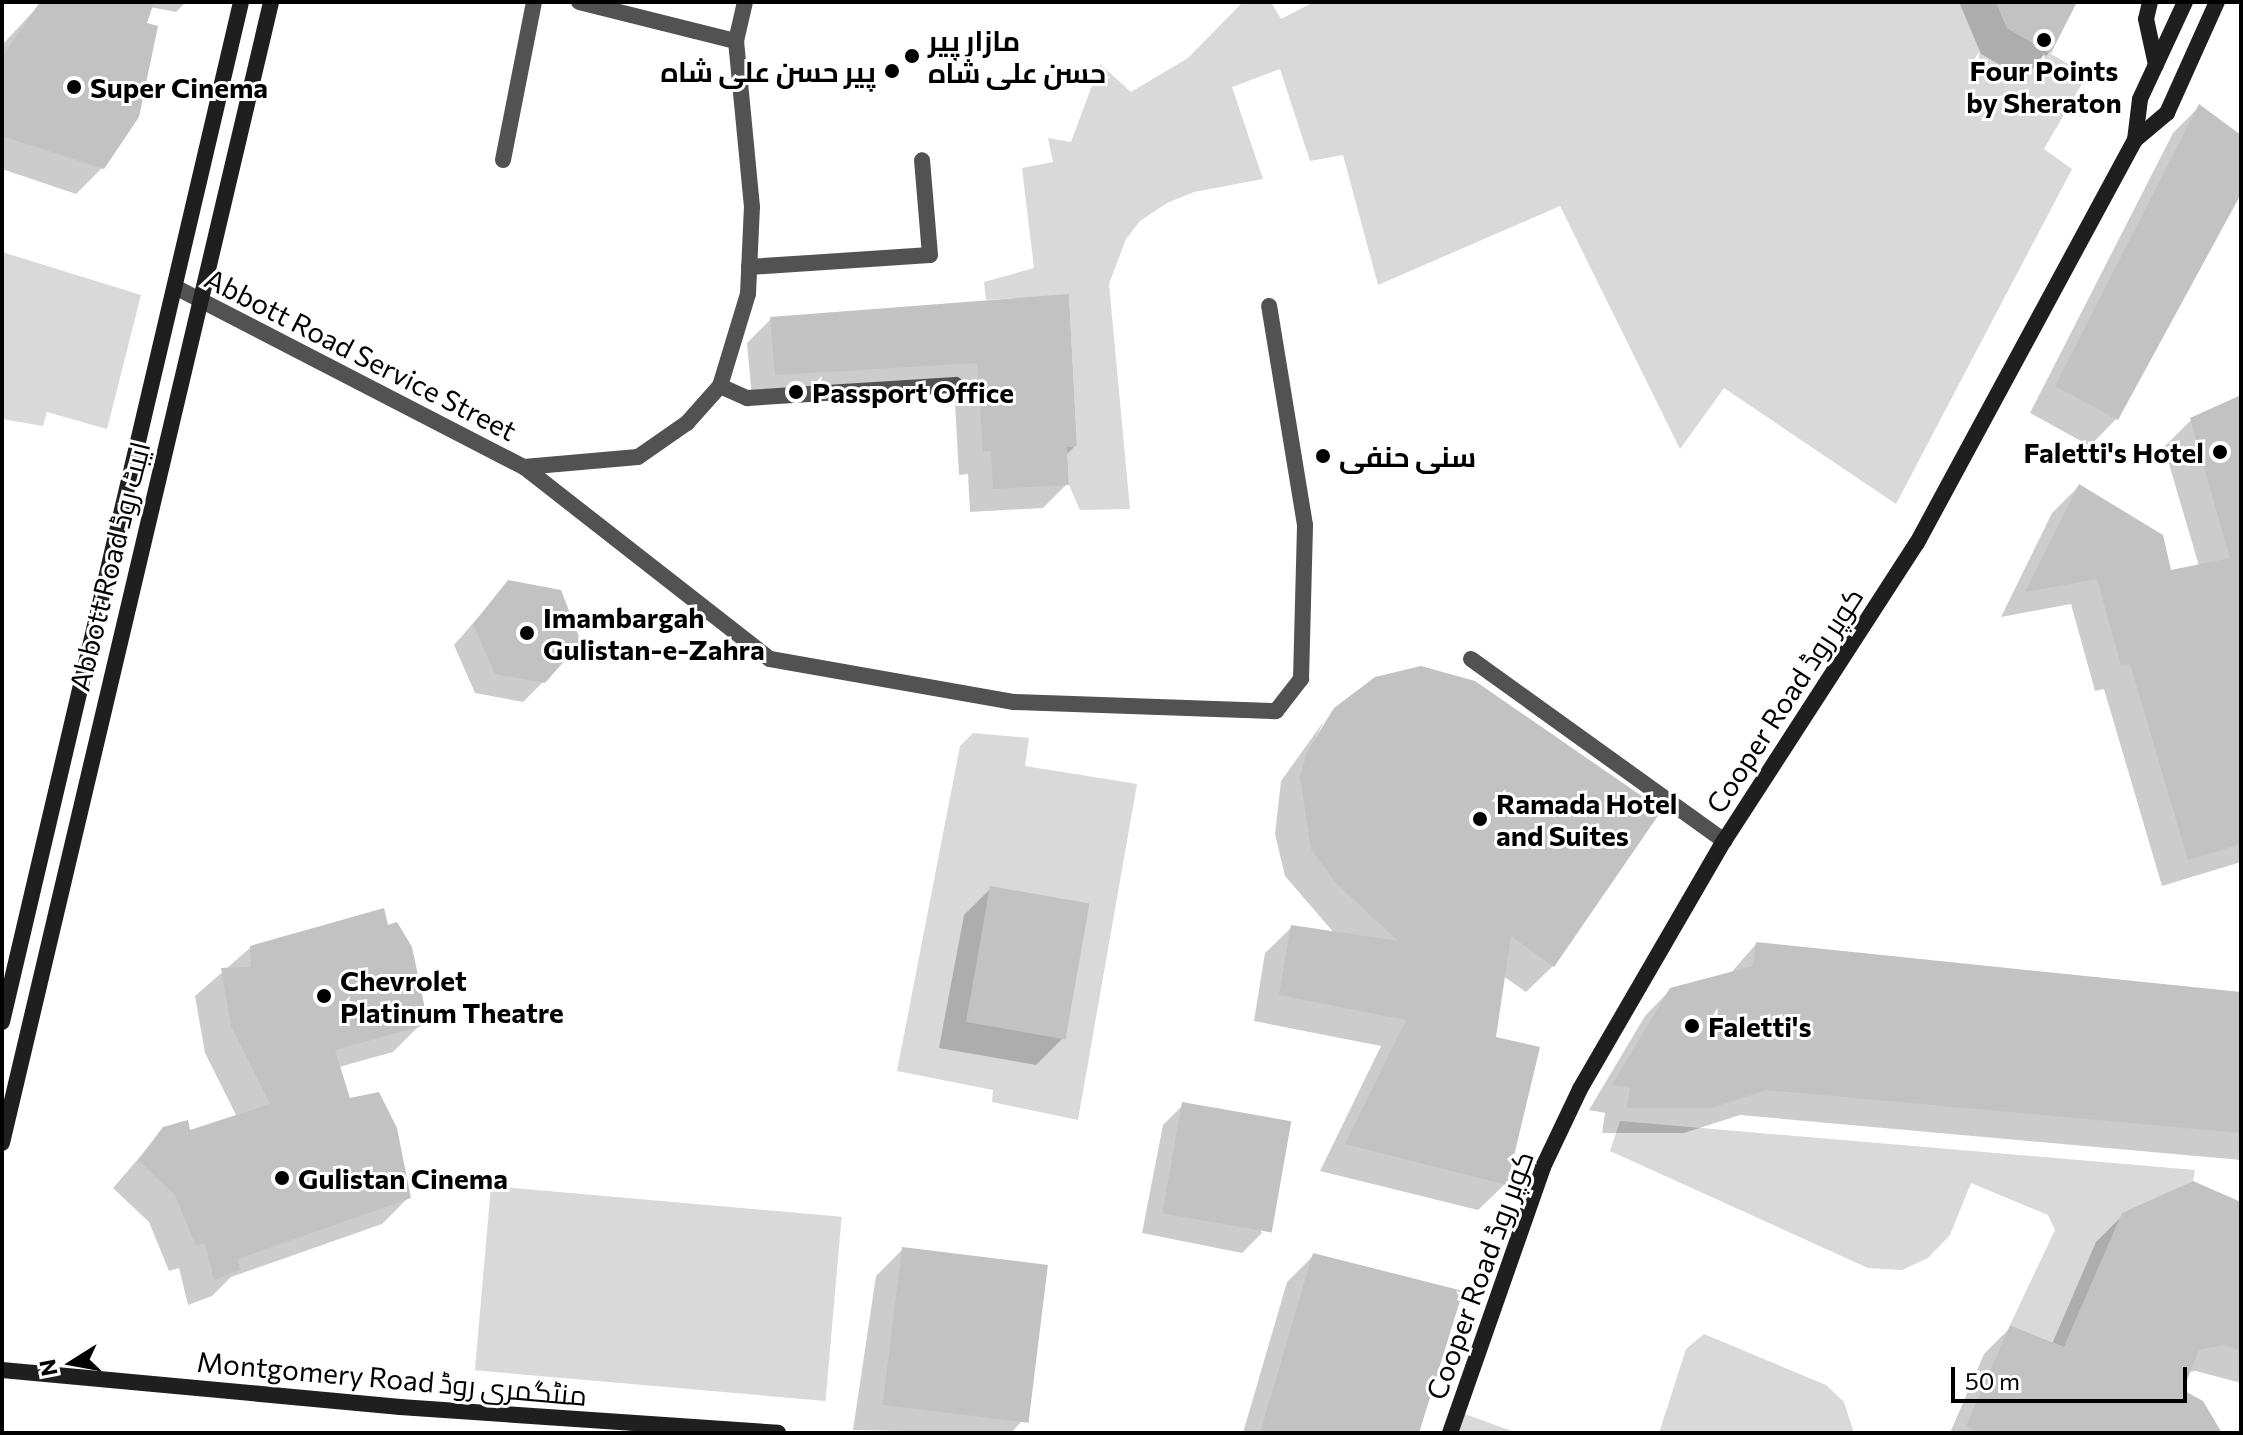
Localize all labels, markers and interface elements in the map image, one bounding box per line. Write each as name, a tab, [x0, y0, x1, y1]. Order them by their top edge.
place label: مازار پیر حسن علی شاہ	[928, 23, 1106, 89]
marker: Four Points by Sheraton	[2035, 31, 2053, 49]
marker: مازار پیر حسن علی شاہ	[903, 47, 921, 65]
place label: Four Points by Sheraton	[1966, 53, 2122, 119]
place label: پیر حسن علی شاہ	[660, 54, 876, 88]
marker: پیر حسن علی شاہ	[883, 62, 901, 80]
place label: Super Cinema	[90, 70, 268, 104]
marker: Super Cinema	[65, 78, 83, 96]
street label: Abbott Road Service Street	[200, 261, 522, 447]
place label: Passport Office	[812, 375, 1014, 409]
marker: Passport Office	[787, 383, 805, 401]
place label: Faletti's Hotel	[2023, 435, 2204, 469]
street label: Abbott Road ایبٹ روڈ	[62, 438, 156, 694]
place label: سنی حنفی	[1339, 439, 1476, 473]
marker: Faletti's Hotel	[2211, 443, 2229, 461]
marker: سنی حنفی	[1314, 447, 1332, 465]
street label: Cooper Road کوپر روڈ	[1698, 581, 1870, 819]
place label: Imambargah Gulistan-e-Zahra	[543, 600, 765, 666]
marker: Imambargah Gulistan-e-Zahra	[518, 624, 536, 642]
place label: Ramada Hotel and Suites	[1496, 786, 1677, 852]
marker: Ramada Hotel and Suites	[1471, 810, 1489, 828]
place label: Chevrolet Platinum Theatre	[340, 963, 564, 1029]
marker: Chevrolet Platinum Theatre	[315, 987, 333, 1005]
place label: Faletti's	[1708, 1009, 1811, 1043]
marker: Faletti's	[1683, 1017, 1701, 1035]
street label: Cooper Road کوپر روڈ	[1418, 1146, 1540, 1404]
place label: Gulistan Cinema	[298, 1161, 508, 1195]
marker: Gulistan Cinema	[273, 1169, 291, 1187]
north arrow	[32, 1323, 112, 1403]
street label: Montgomery Road منٹگمری روڈ	[195, 1344, 589, 1412]
scale bar	[1955, 1351, 2191, 1401]
text: N	[33, 1357, 63, 1378]
text: 50 m	[1965, 1366, 2020, 1395]

